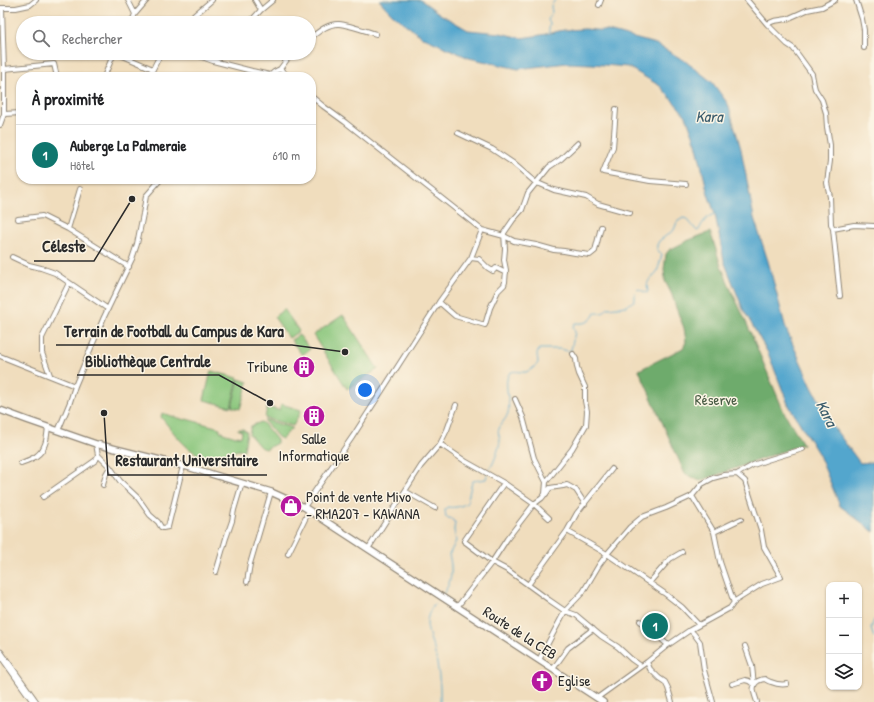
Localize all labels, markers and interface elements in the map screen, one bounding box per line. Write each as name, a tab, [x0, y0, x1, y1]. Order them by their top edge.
search box	[16, 16, 316, 60]
icon: search	[30, 27, 52, 49]
text: Rechercher	[62, 28, 123, 49]
text: À proximité	[32, 87, 104, 110]
water label: Kara	[695, 105, 724, 127]
text: Auberge La Palmeraie	[70, 135, 187, 156]
text: 1	[43, 146, 47, 164]
text: 610 m	[272, 146, 300, 164]
text: Hôtel	[70, 156, 94, 174]
callout: Céleste	[34, 233, 94, 261]
text: Céleste	[42, 235, 87, 257]
callout: Terrain de Football du Campus de Kara	[56, 317, 292, 345]
text: Terrain de Football du Campus de Kara	[63, 320, 285, 343]
callout: Bibliothèque Centrale	[77, 347, 219, 375]
text: Bibliothèque Centrale	[85, 350, 212, 373]
building icon: Tribune	[291, 354, 317, 380]
place label: Tribune	[247, 356, 288, 377]
your location	[355, 380, 375, 400]
park label: Réserve	[695, 389, 737, 410]
water label: Kara	[811, 396, 844, 432]
building icon: Salle Informatique	[301, 403, 327, 429]
place label: Salle Informatique	[278, 428, 350, 466]
callout: Restaurant Universitaire	[108, 447, 267, 475]
text: Restaurant Universitaire	[116, 449, 259, 471]
place label: Point de vente Mivo - RMA207 - KAWANA	[306, 486, 420, 524]
shop icon: Point de vente Mivo - RMA207 - KAWANA	[278, 493, 304, 519]
map controls	[826, 582, 862, 690]
button: +	[826, 582, 862, 618]
street label: Route de la CEB	[479, 601, 561, 664]
pin: 1	[642, 611, 668, 641]
button: −	[826, 618, 862, 654]
button: layers	[826, 654, 862, 690]
church icon: Eglise	[529, 668, 555, 694]
place label: Eglise	[558, 670, 590, 691]

